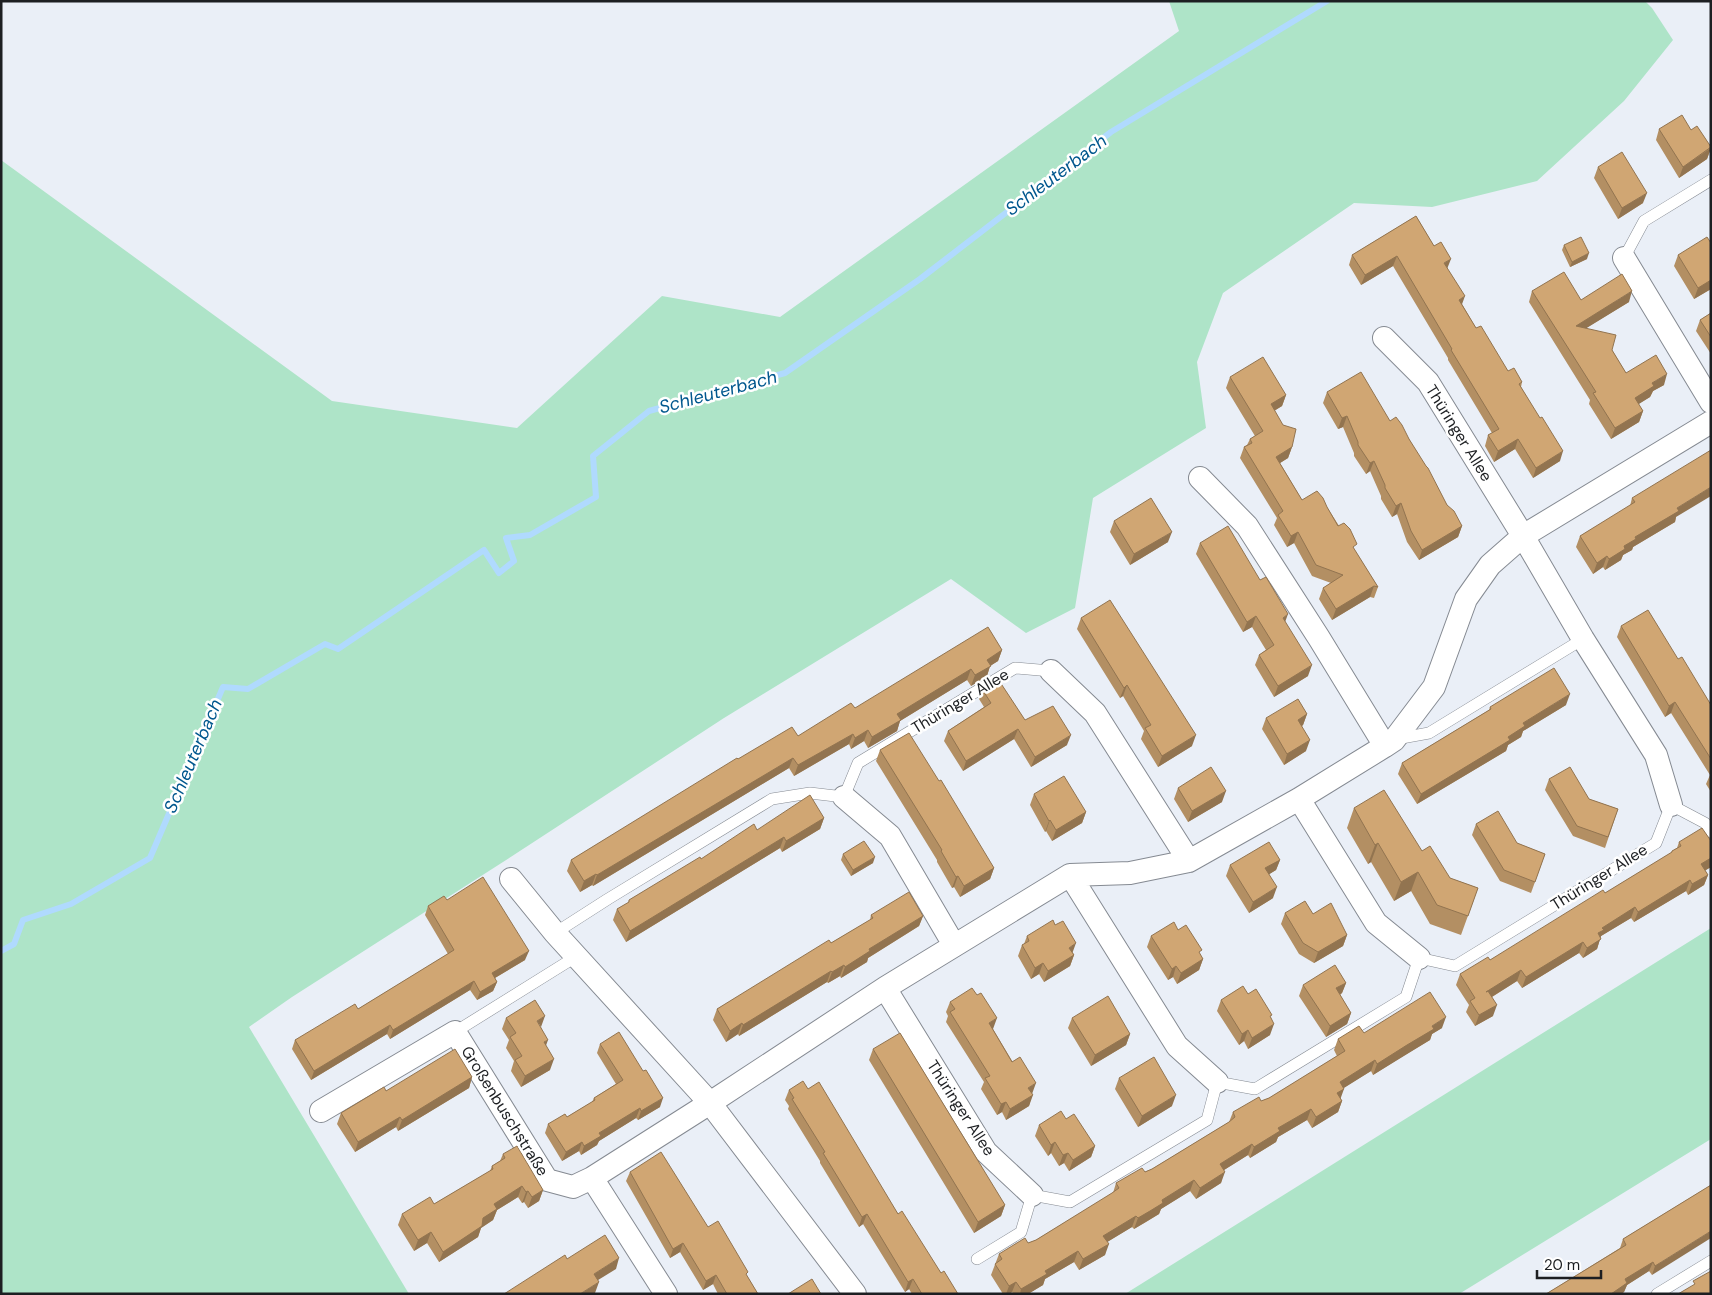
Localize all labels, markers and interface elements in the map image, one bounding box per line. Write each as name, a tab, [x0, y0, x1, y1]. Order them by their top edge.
water label: Schleuterbach	[1000, 129, 1112, 221]
water label: Schleuterbach	[656, 365, 780, 419]
street label: Thüringer Allee	[1421, 381, 1497, 485]
street label: Thüringer Allee	[907, 664, 1013, 738]
water label: Schleuterbach	[158, 695, 228, 817]
street label: Thüringer Allee	[1547, 839, 1651, 915]
street label: Großenbuschstraße	[456, 1042, 554, 1180]
street label: Thüringer Allee	[922, 1056, 1000, 1160]
scale bar	[1537, 1248, 1601, 1280]
text: 20 m	[1544, 1255, 1580, 1275]

